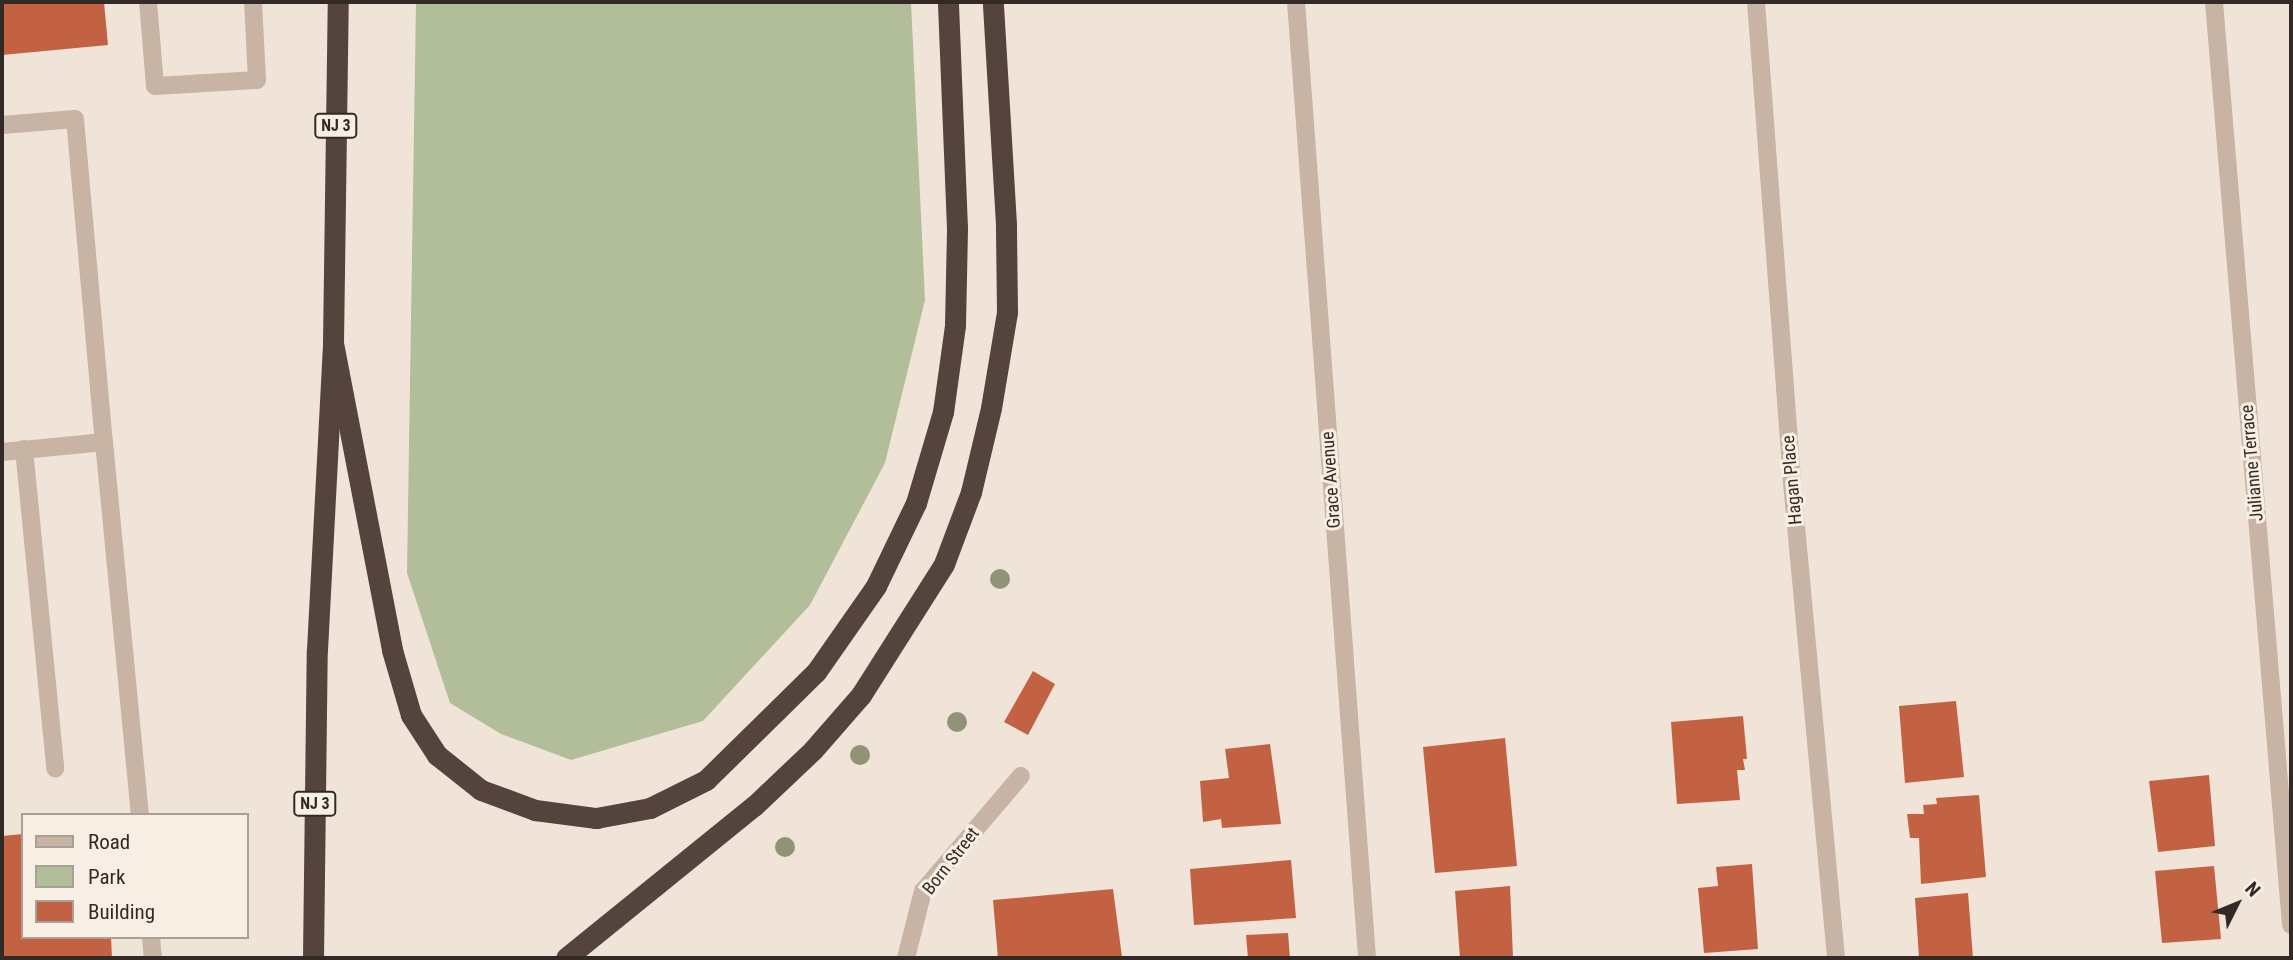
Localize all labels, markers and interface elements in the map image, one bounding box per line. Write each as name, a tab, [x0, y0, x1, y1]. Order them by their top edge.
road number: NJ 3	[313, 114, 359, 138]
street label: Julianne Terrace	[2236, 404, 2268, 522]
street label: Grace Avenue	[1317, 431, 1345, 529]
street label: Hagan Place	[1777, 434, 1807, 526]
road number: NJ 3	[292, 792, 338, 817]
legend	[21, 813, 248, 939]
street label: Born Street	[918, 823, 984, 899]
text: Road	[88, 830, 130, 854]
text: Park	[88, 865, 125, 889]
north arrow	[2202, 869, 2272, 939]
text: N	[2240, 877, 2265, 901]
text: Building	[88, 900, 155, 924]

